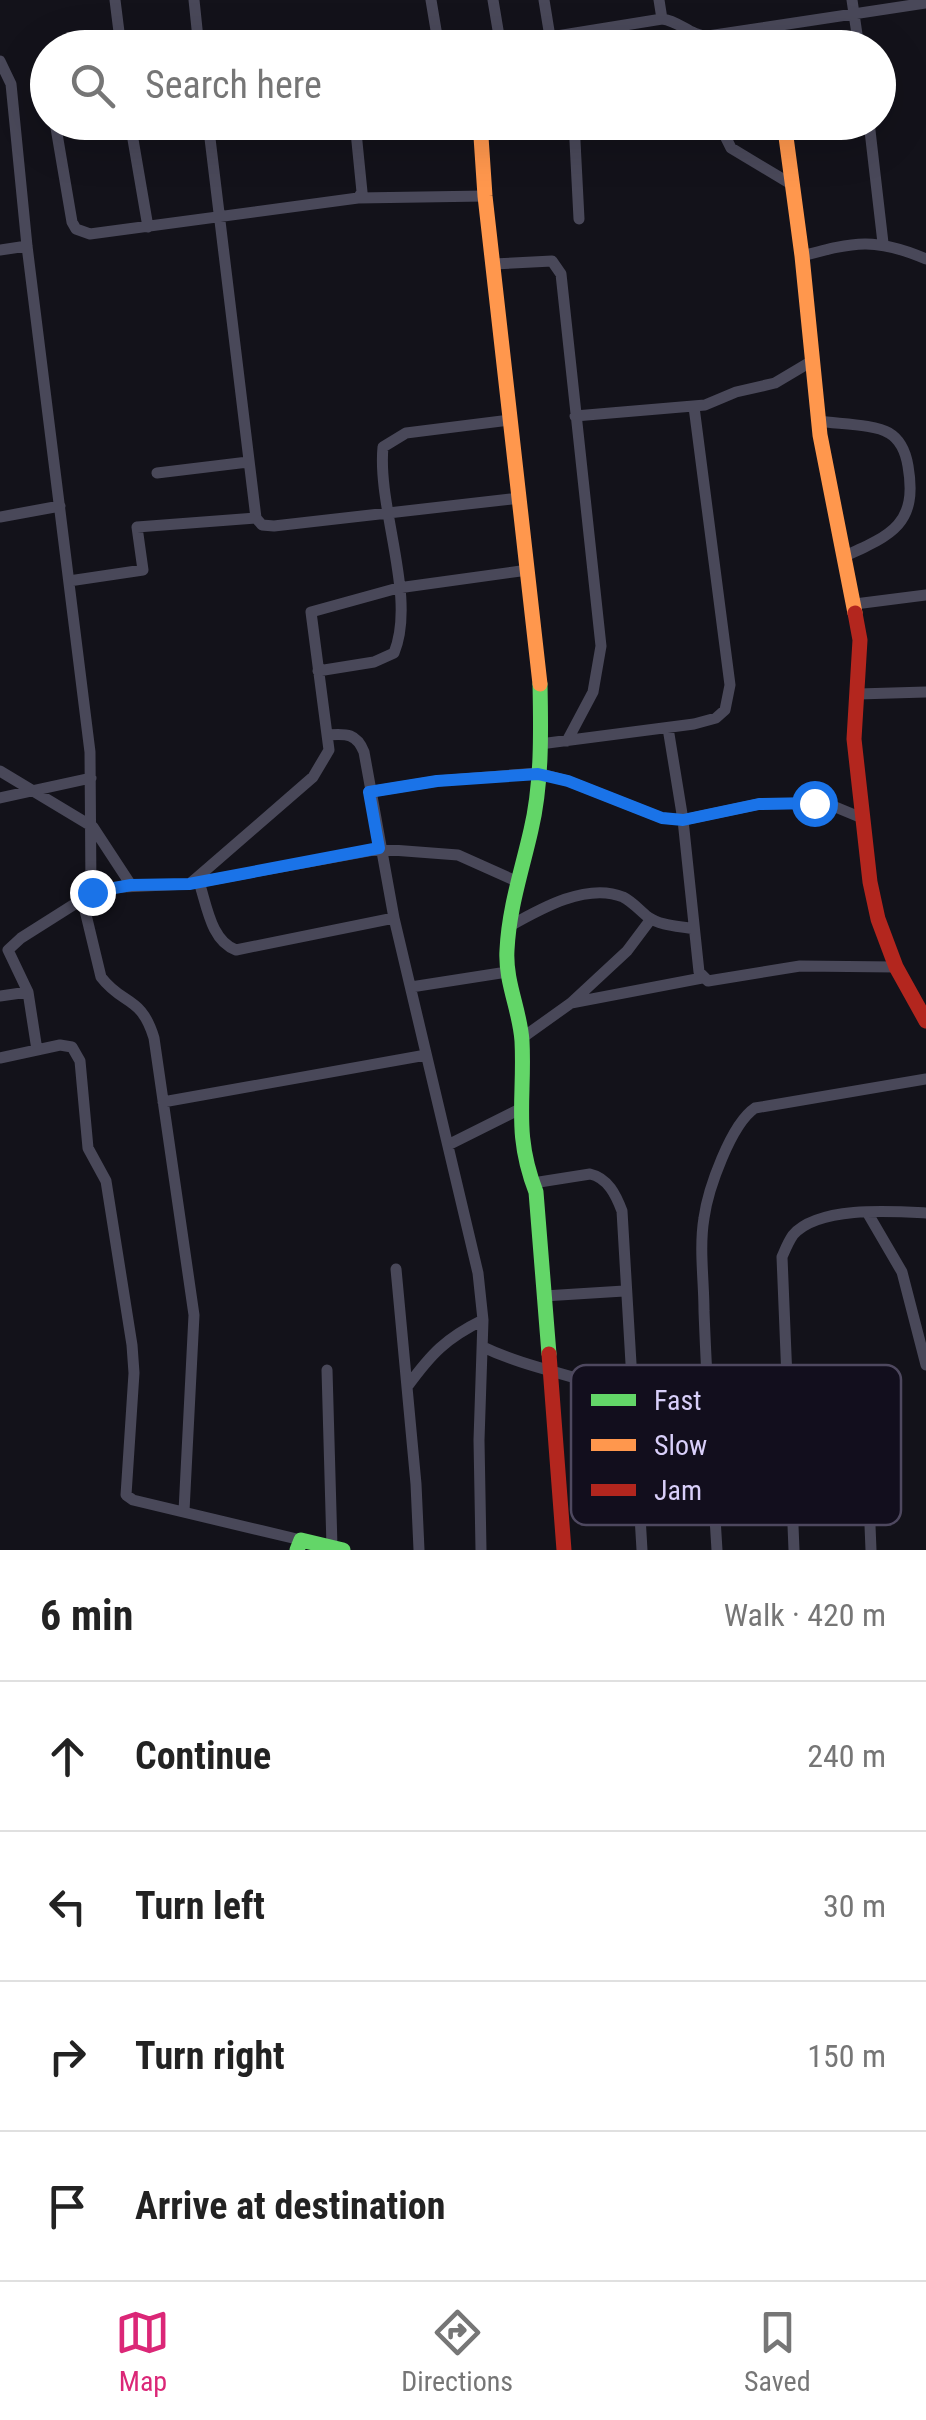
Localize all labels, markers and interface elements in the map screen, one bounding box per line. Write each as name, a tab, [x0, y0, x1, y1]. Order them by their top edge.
search box	[30, 30, 896, 140]
icon: search	[65, 58, 120, 113]
text: Search here	[145, 63, 322, 107]
route start	[792, 781, 838, 827]
route end	[70, 870, 116, 916]
legend	[571, 1365, 901, 1525]
text: Fast	[654, 1384, 701, 1417]
text: Slow	[654, 1429, 707, 1462]
text: Jam	[654, 1474, 702, 1507]
text: 6 min	[40, 1591, 133, 1640]
text: Walk · 420 m	[724, 1596, 886, 1634]
icon: ahead	[40, 1729, 95, 1784]
text: Continue	[135, 1734, 271, 1778]
text: 240 m	[807, 1737, 886, 1775]
icon: left	[40, 1879, 95, 1934]
text: Turn left	[135, 1884, 265, 1928]
text: 30 m	[823, 1887, 886, 1925]
icon: right	[40, 2029, 95, 2084]
text: Turn right	[135, 2034, 285, 2078]
text: 150 m	[807, 2037, 886, 2075]
icon: arrive	[40, 2179, 95, 2234]
text: Arrive at destination	[135, 2184, 445, 2228]
tab: Map	[115, 2305, 170, 2398]
tab: Directions	[401, 2305, 513, 2398]
tab: Saved	[744, 2305, 811, 2398]

